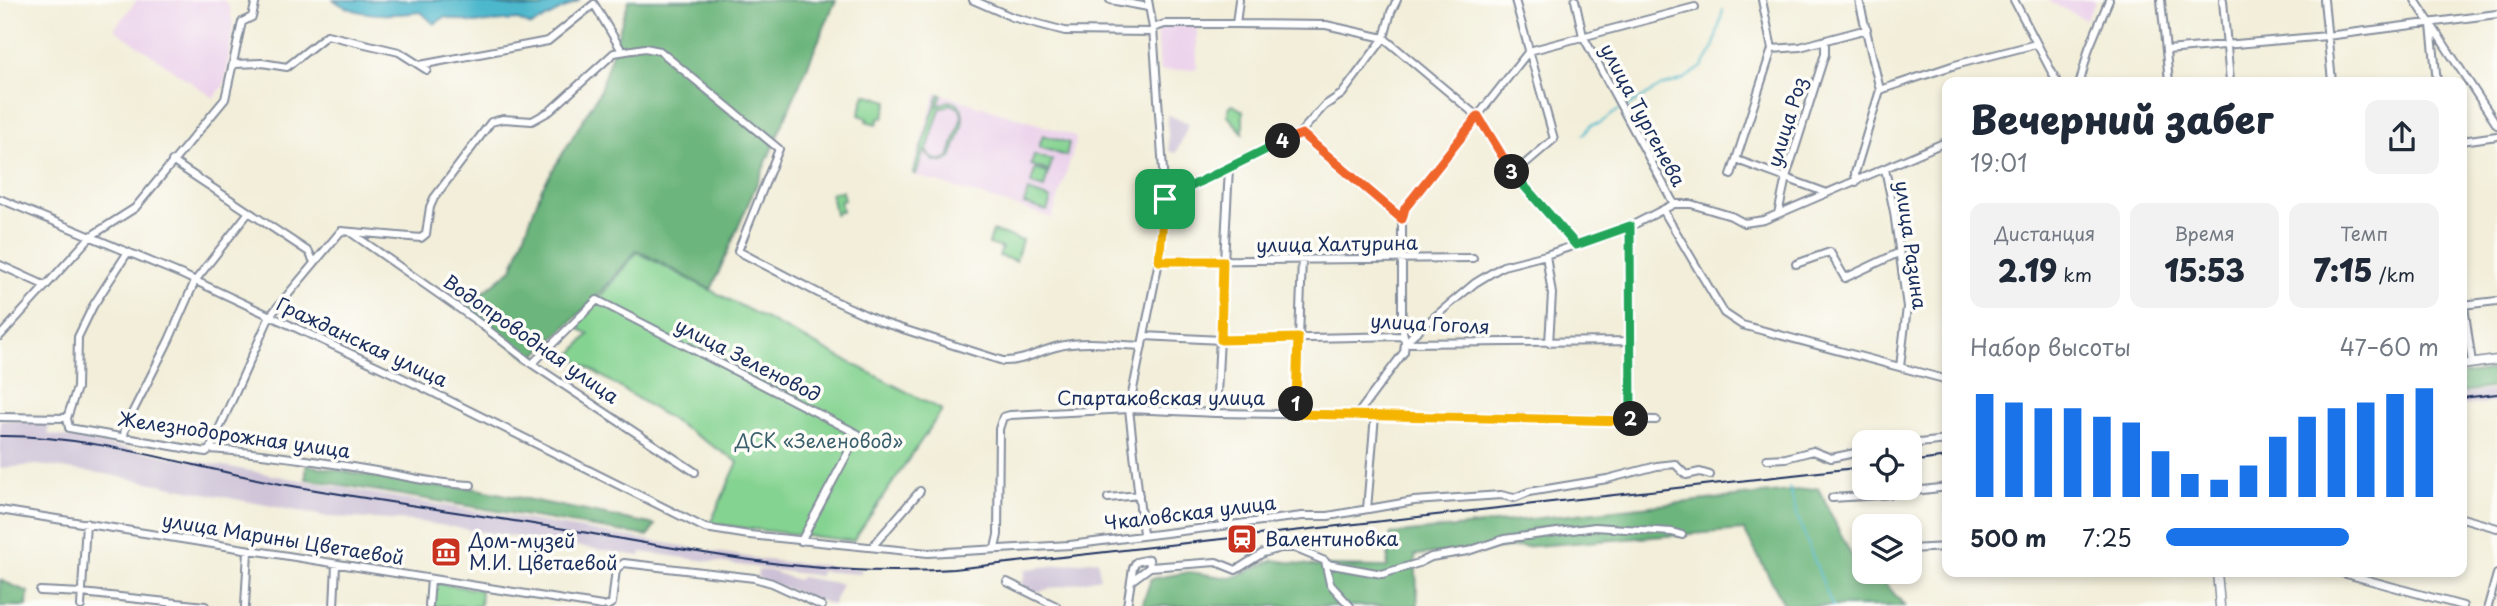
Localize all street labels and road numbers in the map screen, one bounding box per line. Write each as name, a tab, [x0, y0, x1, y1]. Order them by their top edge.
street label: улица Тургенева	[1594, 38, 1694, 191]
street label: улица Роз	[1759, 73, 1813, 170]
street label: улица Разина	[1889, 179, 1935, 311]
street label: улица Халтурина	[1256, 228, 1418, 258]
street label: Водопроводная улица	[438, 267, 625, 410]
street label: Гражданская улица	[272, 289, 453, 393]
street label: улица Гоголя	[1370, 306, 1491, 340]
street label: улица Зеленовод	[671, 310, 826, 408]
street label: Спартаковская улица	[1057, 383, 1265, 411]
street label: Железнодорожная улица	[116, 404, 352, 464]
street label: Чкаловская улица	[1102, 488, 1277, 536]
street label: улица Марины Цветаевой	[160, 505, 406, 571]

